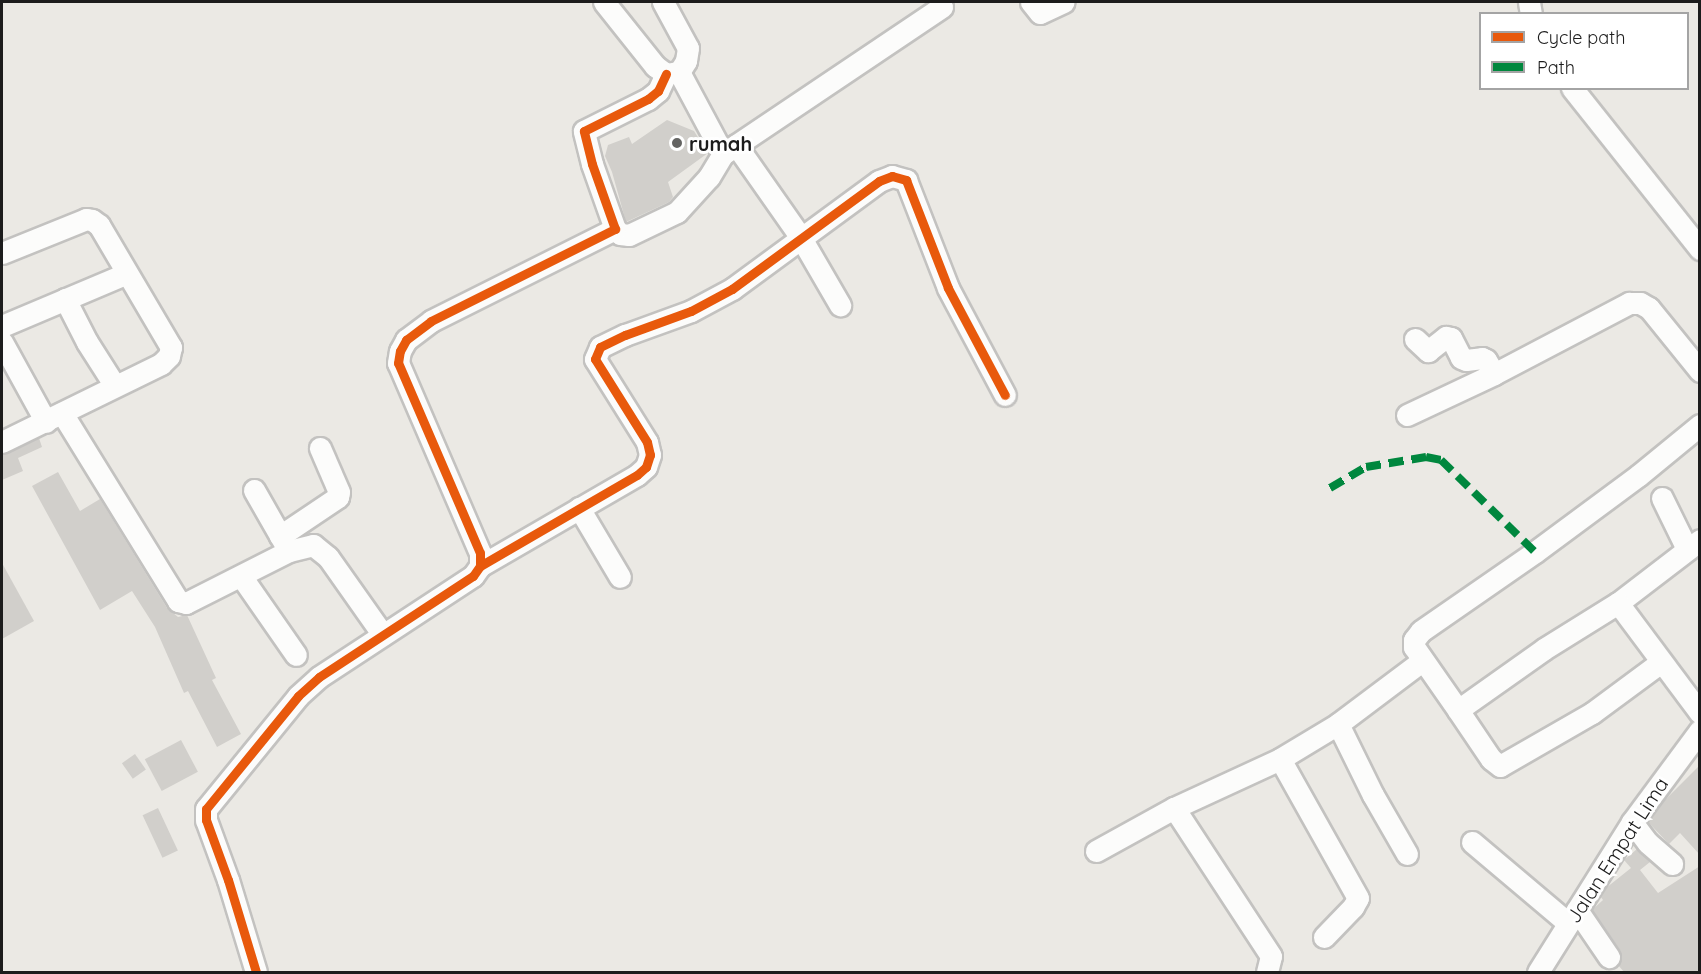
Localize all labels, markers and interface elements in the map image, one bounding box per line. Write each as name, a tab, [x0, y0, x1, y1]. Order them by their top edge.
legend	[1479, 12, 1689, 90]
text: Cycle path	[1537, 26, 1625, 49]
text: Path	[1537, 56, 1575, 79]
place label: rumah	[689, 131, 752, 155]
marker: rumah	[670, 136, 684, 150]
street label: Jalan Empat Lima	[1561, 773, 1673, 927]

